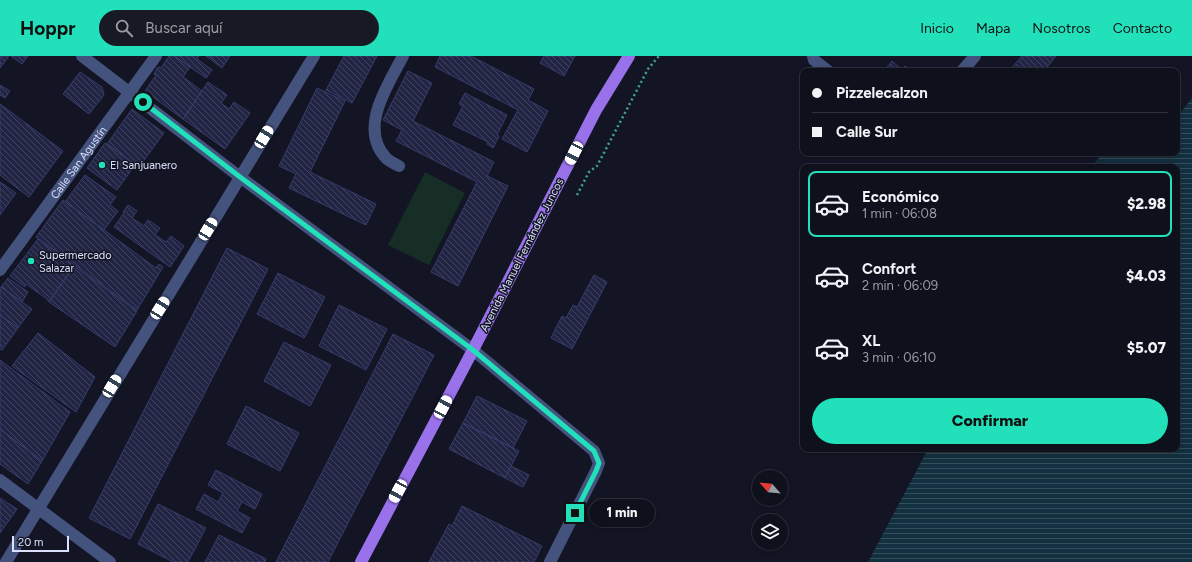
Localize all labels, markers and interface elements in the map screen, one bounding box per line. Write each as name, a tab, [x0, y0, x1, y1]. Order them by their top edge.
search box	[99, 10, 379, 46]
text: Hoppr	[20, 17, 75, 40]
icon: search	[113, 17, 135, 39]
text: Buscar aquí	[145, 19, 223, 37]
text: Inicio	[920, 20, 954, 37]
text: Mapa	[976, 20, 1010, 37]
text: Nosotros	[1032, 20, 1091, 37]
text: Contacto	[1113, 20, 1172, 37]
text: Pizzelecalzon	[836, 84, 928, 102]
route start	[134, 93, 152, 111]
text: Calle Sur	[836, 123, 897, 141]
street label: Calle San Agustín	[48, 124, 109, 201]
car	[253, 124, 275, 150]
car	[563, 140, 585, 166]
place label: El Sanjuanero	[110, 159, 177, 172]
marker: El Sanjuanero	[97, 160, 107, 170]
street label: Avenida Manuel Fernández Juncos	[478, 176, 566, 334]
icon: car	[814, 186, 850, 222]
text: Económico	[862, 188, 939, 206]
text: $2.98	[1127, 195, 1166, 213]
text: 1 min · 06:08	[862, 206, 937, 221]
car	[197, 216, 219, 242]
place label: Supermercado Salazar	[39, 249, 112, 275]
marker: Supermercado Salazar	[26, 256, 36, 266]
icon: car	[814, 258, 850, 294]
text: Confort	[862, 260, 916, 278]
text: $4.03	[1126, 267, 1166, 285]
text: 2 min · 06:09	[862, 278, 938, 293]
car	[149, 295, 171, 321]
icon: car	[814, 330, 850, 366]
text: XL	[862, 332, 880, 350]
text: $5.07	[1127, 339, 1166, 357]
text: 3 min · 06:10	[862, 350, 936, 365]
car	[101, 373, 123, 399]
car	[432, 394, 454, 420]
button: Confirmar	[812, 398, 1168, 444]
north arrow	[752, 470, 788, 506]
map controls	[752, 470, 788, 550]
car	[387, 478, 409, 504]
callout: 1 min	[589, 499, 655, 527]
route end	[566, 504, 584, 522]
text: 1 min	[606, 505, 638, 520]
button: layers	[752, 514, 788, 550]
scale bar	[12, 534, 69, 553]
text: 20 m	[18, 536, 43, 549]

